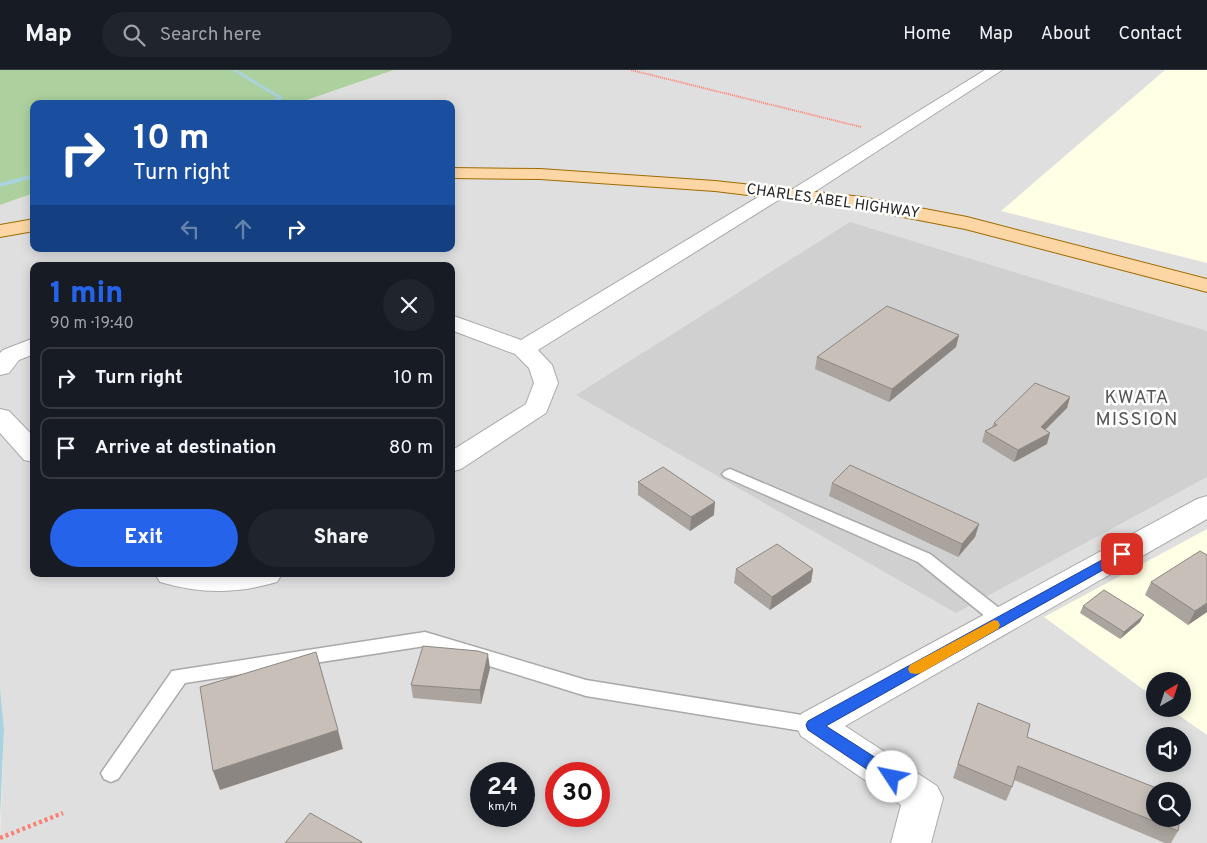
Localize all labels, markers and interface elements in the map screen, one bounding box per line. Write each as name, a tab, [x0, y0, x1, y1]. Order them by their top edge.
search box	[102, 12, 452, 57]
text: Map	[25, 20, 72, 50]
icon: search	[120, 21, 148, 49]
text: Search here	[160, 23, 261, 47]
text: Home	[903, 23, 951, 46]
text: Map	[979, 23, 1013, 46]
text: About	[1041, 23, 1090, 46]
text: Contact	[1118, 23, 1182, 46]
text: 10 m	[133, 117, 209, 161]
icon: right	[50, 120, 115, 185]
text: Turn right	[133, 160, 230, 187]
street label: CHARLES ABEL HIGHWAY	[745, 180, 921, 224]
icon: left	[176, 215, 204, 243]
icon: ahead	[229, 215, 257, 243]
icon: right	[282, 215, 310, 243]
text: 1 min	[50, 276, 123, 313]
button: close	[383, 279, 435, 331]
text: 90 m · 19:40	[50, 314, 134, 334]
icon: right	[52, 364, 80, 392]
text: Turn right	[95, 366, 183, 390]
text: 10 m	[393, 366, 433, 390]
district label: KWATA MISSION	[1096, 386, 1178, 432]
icon: arrive	[52, 434, 80, 462]
text: Arrive at destination	[95, 436, 276, 460]
text: 80 m	[389, 436, 433, 460]
button: Exit	[50, 509, 238, 567]
button: Share	[248, 509, 435, 567]
pin	[1101, 533, 1143, 575]
icon: arrive	[1108, 540, 1136, 568]
north arrow	[1146, 672, 1191, 718]
map controls	[1146, 672, 1191, 827]
button: sound	[1146, 727, 1191, 772]
position arrow	[865, 750, 917, 802]
speed limit sign: 30	[545, 762, 610, 827]
text: 24	[487, 772, 518, 804]
button: search	[1146, 782, 1191, 827]
text: km/h	[488, 799, 517, 815]

